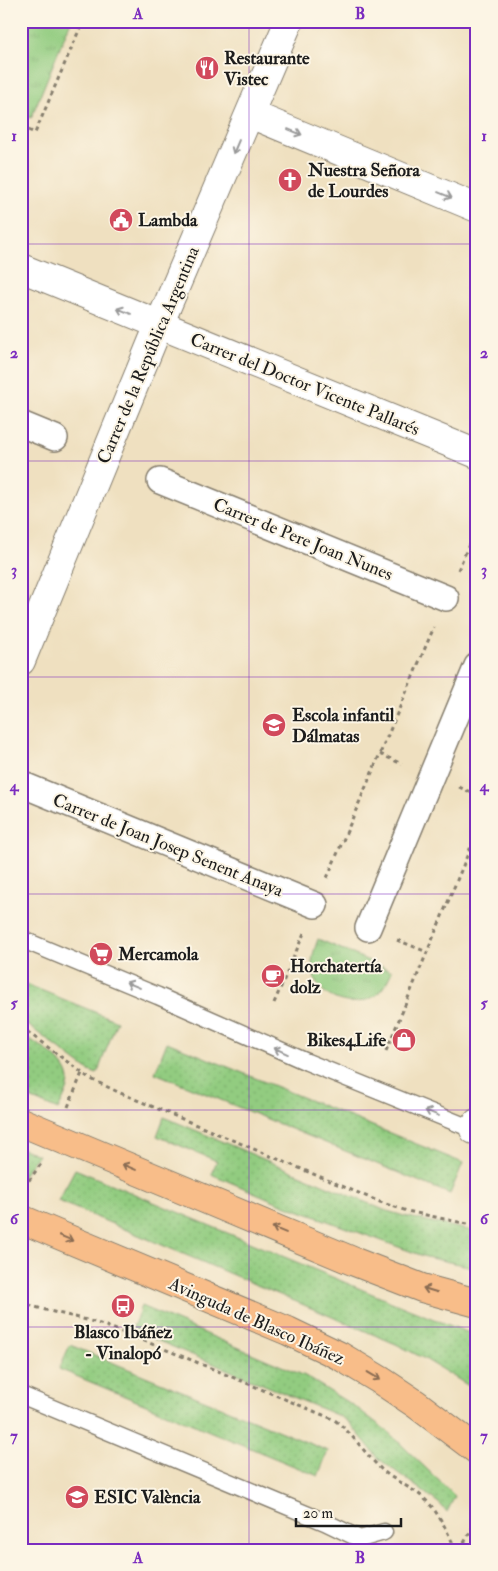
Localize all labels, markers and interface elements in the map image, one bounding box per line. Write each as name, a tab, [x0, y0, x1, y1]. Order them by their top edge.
text: A	[132, 4, 144, 24]
text: B	[355, 4, 365, 24]
place label: Restaurante Vistec	[223, 47, 310, 91]
restaurant icon: Restaurante Vistec	[194, 55, 220, 81]
text: 1	[11, 126, 17, 146]
text: 1	[481, 126, 487, 146]
one-way arrow	[287, 129, 302, 138]
one-way arrow	[230, 139, 240, 154]
place label: Nuestra Señora de Lourdes	[307, 159, 421, 203]
church icon: Nuestra Señora de Lourdes	[277, 167, 303, 193]
one-way arrow	[437, 190, 452, 200]
public building icon: Lambda	[108, 207, 134, 233]
place label: Lambda	[138, 209, 198, 232]
street label: Carrer de la República Argentina	[92, 243, 205, 467]
one-way arrow	[117, 305, 132, 315]
street label: Carrer del Doctor Vicente Pallarés	[187, 328, 423, 441]
text: 2	[10, 343, 18, 363]
text: 2	[480, 343, 488, 363]
street label: Carrer de Pere Joan Nunes	[210, 493, 396, 586]
text: 3	[11, 560, 17, 580]
text: 3	[481, 560, 487, 580]
place label: Escola infantil Dálmatas	[292, 704, 395, 748]
school or university icon: Escola infantil Dálmatas	[261, 712, 287, 738]
text: 4	[9, 776, 20, 796]
text: 4	[479, 776, 490, 796]
street label: Carrer de Joan Josep Senent Anaya	[49, 789, 287, 903]
supermarket icon: Mercamola	[88, 941, 114, 967]
place label: Mercamola	[117, 943, 199, 966]
place label: Horchatertía dolz	[290, 955, 383, 999]
cafe icon: Horchatertía dolz	[260, 963, 286, 989]
one-way arrow	[126, 980, 141, 990]
text: 5	[10, 993, 18, 1013]
text: 5	[480, 993, 488, 1013]
shop icon: Bikes4Life	[391, 1027, 417, 1053]
place label: Bikes4Life	[307, 1029, 386, 1052]
one-way arrow	[274, 1046, 289, 1055]
one-way arrow	[424, 1108, 440, 1117]
one-way arrow	[122, 1162, 137, 1171]
text: 6	[10, 1209, 20, 1229]
text: 6	[480, 1209, 490, 1229]
one-way arrow	[272, 1224, 287, 1234]
one-way arrow	[58, 1234, 73, 1244]
street label: Avinguda de Blasco Ibáñez	[164, 1272, 348, 1371]
one-way arrow	[422, 1285, 438, 1295]
bus stop icon: Blasco Ibáñez - Vinalopó	[110, 1293, 136, 1319]
place label: Blasco Ibáñez - Vinalopó	[74, 1321, 173, 1365]
one-way arrow	[366, 1371, 380, 1381]
text: 7	[10, 1426, 18, 1446]
text: 7	[480, 1426, 488, 1446]
school or university icon: ESIC València	[64, 1484, 90, 1510]
place label: ESIC València	[94, 1486, 201, 1509]
scale bar	[296, 1496, 400, 1528]
text: 20 m	[303, 1504, 333, 1523]
text: A	[132, 1548, 144, 1568]
text: B	[355, 1548, 365, 1568]

